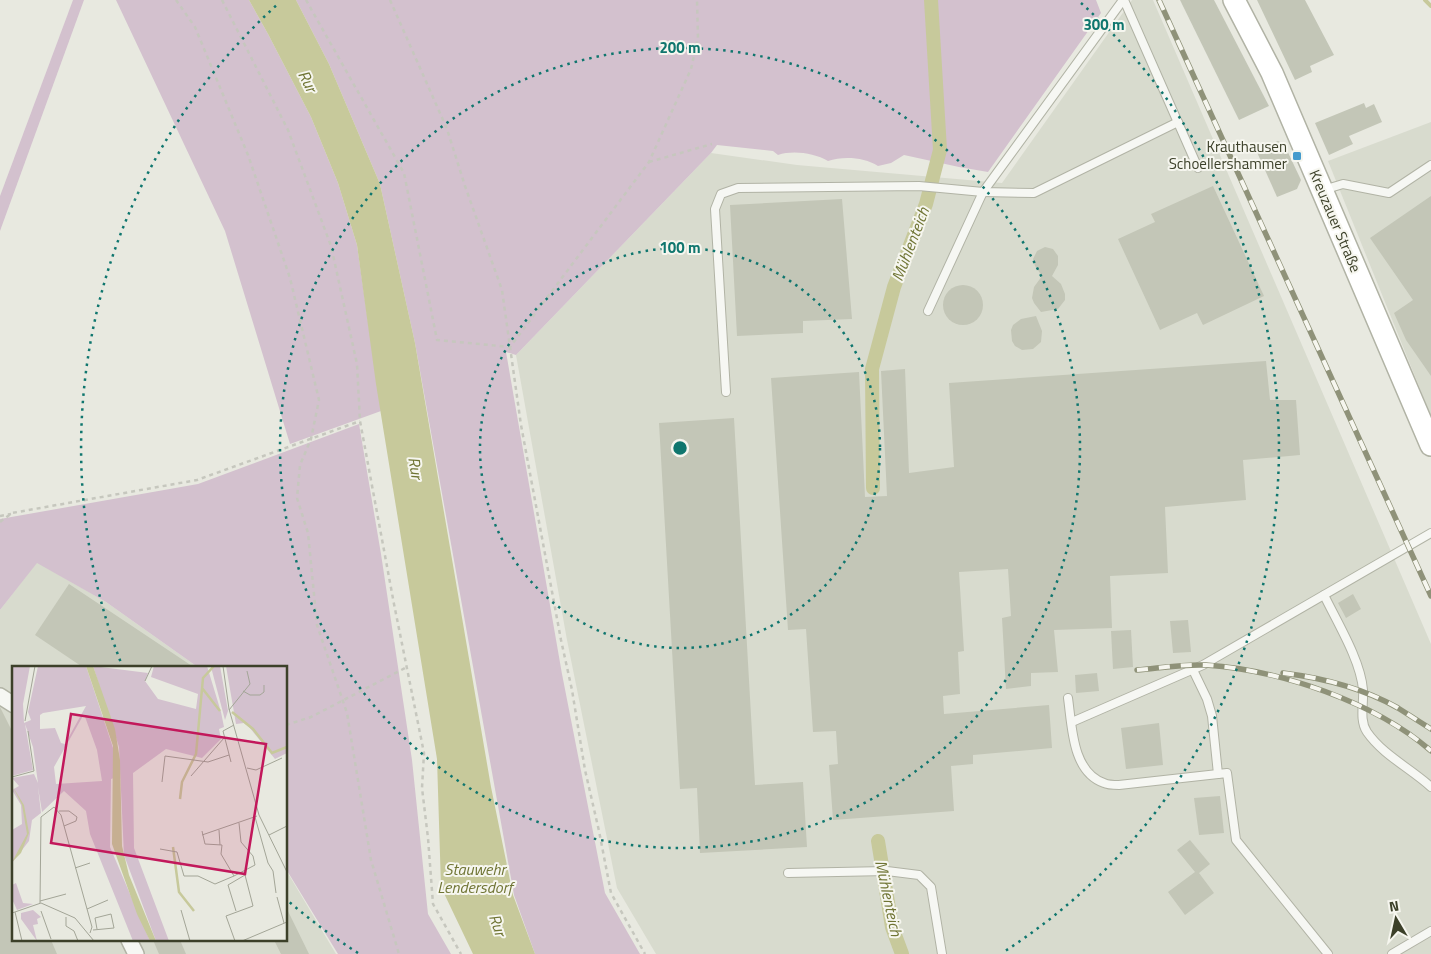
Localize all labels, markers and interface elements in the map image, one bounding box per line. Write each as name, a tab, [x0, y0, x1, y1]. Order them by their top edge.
text: 300 m	[1083, 13, 1125, 36]
text: 200 m	[659, 36, 701, 59]
water label: Rur	[292, 66, 325, 98]
place label: Krauthausen Schoellershammer	[1169, 135, 1287, 175]
marker: Krauthausen Schoellershammer	[1291, 150, 1303, 162]
street label: Kreuzauer Straße	[1303, 166, 1367, 276]
water label: Mühlenteich	[885, 203, 935, 284]
text: 100 m	[659, 236, 701, 259]
centre of rings	[671, 439, 689, 457]
water label: Rur	[402, 455, 430, 483]
inset map	[12, 666, 288, 942]
water label: Stauwehr Lendersdorf	[437, 857, 516, 899]
water label: Mühlenteich	[869, 858, 909, 939]
north arrow	[1371, 894, 1421, 944]
text: N	[1387, 895, 1400, 917]
water label: Rur	[483, 911, 514, 941]

